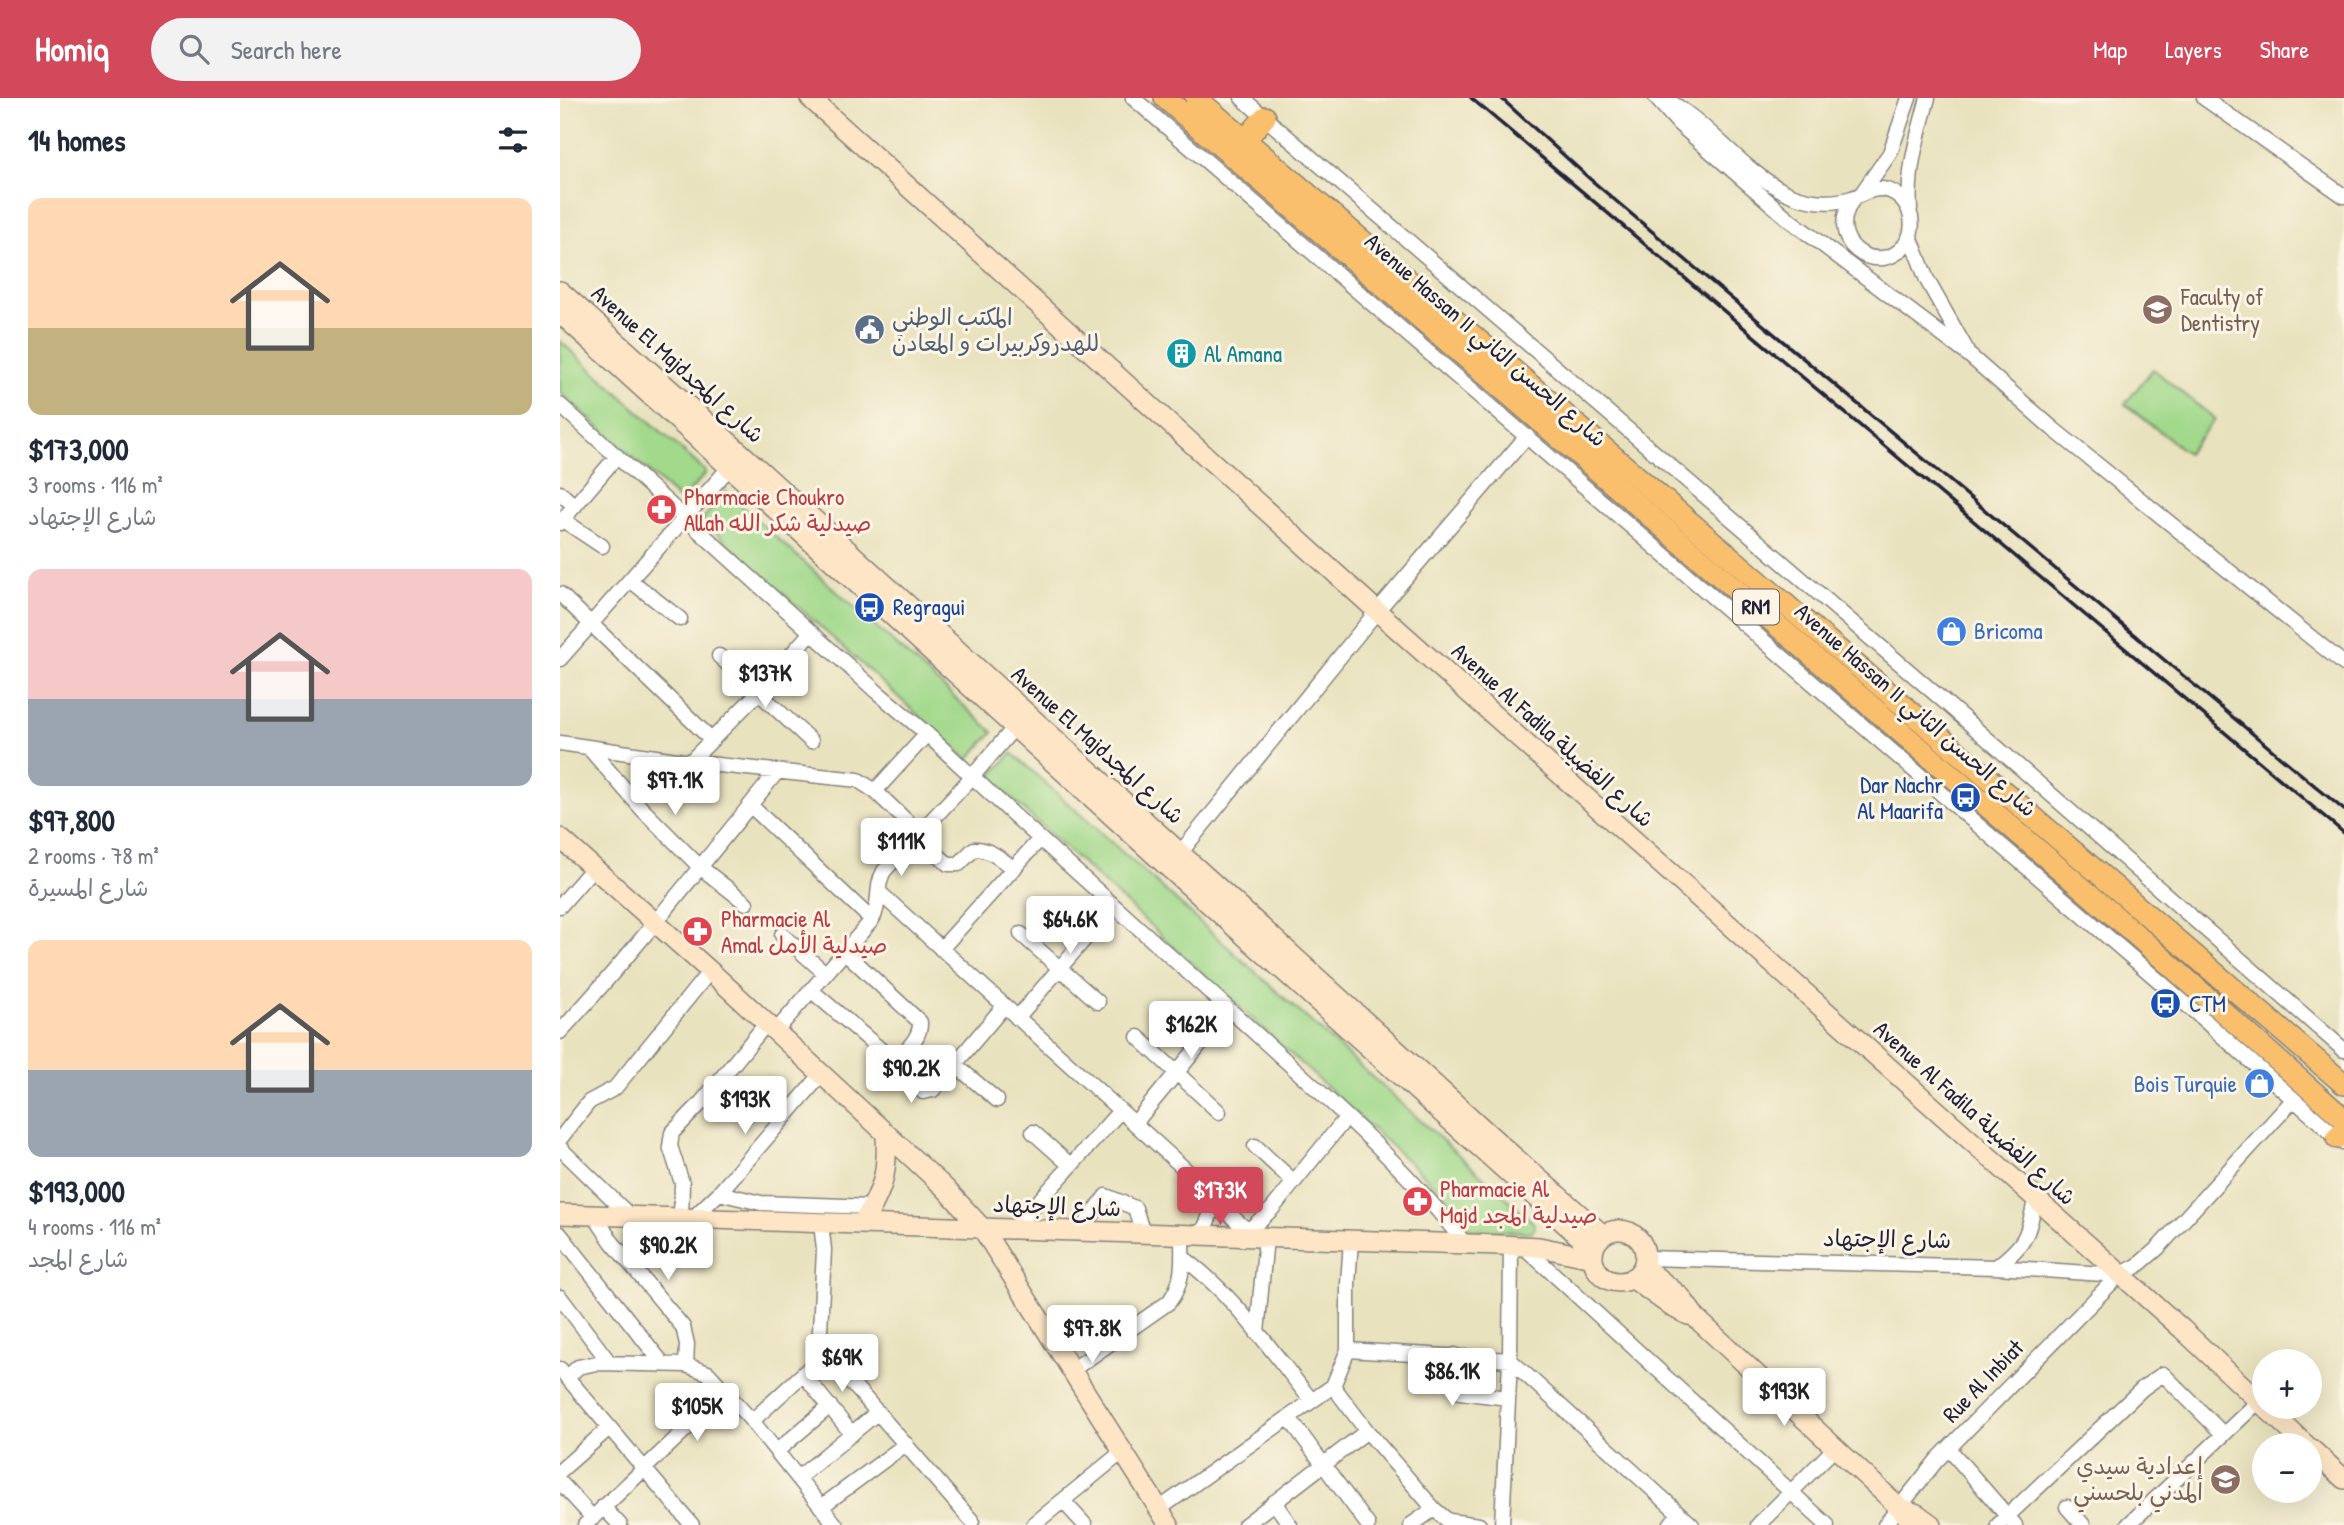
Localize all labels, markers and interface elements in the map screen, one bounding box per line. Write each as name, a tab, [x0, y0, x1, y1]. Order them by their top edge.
search box	[151, 18, 641, 81]
text: Homiq	[35, 27, 109, 71]
icon: search	[175, 30, 213, 68]
text: Search here	[231, 32, 342, 67]
text: Map	[2093, 33, 2127, 65]
text: Layers	[2165, 33, 2222, 65]
text: Share	[2260, 33, 2309, 65]
text: 14 homes	[28, 120, 126, 160]
icon: filters	[494, 121, 532, 159]
street label: Avenue Hassan II شارع الحسن الثاني	[1355, 226, 1614, 458]
icon: home	[217, 243, 343, 369]
street label: Avenue El Majdشارع المجد	[585, 278, 771, 450]
place label: Faculty of Dentistry	[2180, 281, 2264, 338]
school or university icon: Faculty of Dentistry	[2141, 293, 2175, 327]
place label: المكتب الوطني للهدروكربيرات و المعادن	[892, 301, 1099, 358]
public building icon: المكتب الوطني للهدروكربيرات و المعادن	[852, 313, 886, 347]
building icon: Al Amana	[1164, 337, 1198, 371]
place label: Al Amana	[1204, 338, 1282, 369]
text: $173,000	[28, 429, 129, 469]
text: 3 rooms · 116 m²	[28, 469, 163, 500]
place label: Pharmacie Choukro Allah صيدلية شكر الله	[684, 481, 871, 538]
pharmacy icon: Pharmacie Choukro Allah صيدلية شكر الله	[644, 493, 678, 527]
text: شارع الإجتهاد	[28, 501, 156, 532]
road number: RN1	[1733, 589, 1779, 624]
bus stop icon: Regragui	[853, 590, 887, 624]
place label: Regragui	[893, 591, 965, 622]
street label: Avenue Hassan II شارع الحسن الثاني	[1785, 596, 2044, 828]
icon: home	[217, 614, 343, 740]
shop icon: Bricoma	[1934, 614, 1968, 648]
place label: Bricoma	[1974, 615, 2043, 646]
street label: Avenue Al Fadila شارع الفضيلة	[1445, 635, 1661, 835]
pin: $137K	[716, 650, 814, 710]
text: $137K	[738, 657, 792, 688]
street label: Avenue El Majdشارع المجد	[1005, 659, 1191, 831]
pin: $97.1K	[618, 758, 732, 817]
text: $97.1K	[647, 764, 703, 795]
place label: Dar Nachr Al Maarifa	[1857, 769, 1943, 826]
bus stop icon: Dar Nachr Al Maarifa	[1949, 781, 1983, 815]
text: $97,800	[28, 800, 115, 840]
pin: $111K	[852, 818, 950, 878]
text: $111K	[877, 825, 925, 856]
text: 2 rooms · 78 m²	[28, 840, 159, 871]
text: شارع المسيرة	[28, 872, 148, 903]
pin: $64.6K	[1013, 896, 1127, 956]
place label: Pharmacie Al Amal صيدلية الأمل	[721, 903, 887, 960]
text: $64.6K	[1042, 903, 1098, 934]
pharmacy icon: Pharmacie Al Amal صيدلية الأمل	[681, 915, 715, 949]
icon: home	[217, 985, 343, 1111]
bus stop icon: CTM	[2149, 987, 2183, 1021]
place label: CTM	[2189, 988, 2226, 1019]
pin: $162K	[1142, 1002, 1240, 1061]
text: $162K	[1165, 1008, 1217, 1039]
street label: Avenue Al Fadila شارع الفضيلة	[1867, 1013, 2083, 1213]
pin: $90.2K	[854, 1046, 968, 1105]
text: $90.2K	[882, 1052, 940, 1083]
shop icon: Bois Turquie	[2243, 1067, 2277, 1101]
place label: Bois Turquie	[2134, 1068, 2237, 1099]
pin: $193K	[696, 1076, 794, 1136]
text: $193K	[720, 1083, 770, 1114]
pin: $173K	[1171, 1168, 1269, 1227]
text: $193,000	[28, 1171, 125, 1211]
place label: Pharmacie Al Majd صيدلية المجد	[1440, 1173, 1597, 1230]
text: $173K	[1193, 1174, 1247, 1205]
pharmacy icon: Pharmacie Al Majd صيدلية المجد	[1400, 1185, 1434, 1219]
street label: شارع الإجتهاد	[992, 1188, 1122, 1224]
text: 4 rooms · 116 m²	[28, 1211, 161, 1242]
pin: $90.2K	[611, 1222, 725, 1282]
street label: شارع الإجتهاد	[1823, 1222, 1951, 1256]
text: $90.2K	[639, 1229, 697, 1260]
text: شارع المجد	[28, 1243, 128, 1274]
pin: $97.8K	[1035, 1306, 1149, 1365]
text: $97.8K	[1063, 1312, 1121, 1343]
street label: Rue Al Inbiat	[1935, 1332, 2031, 1429]
pin: $69K	[801, 1334, 883, 1394]
text: $69K	[821, 1341, 863, 1372]
pin: $86.1K	[1395, 1348, 1509, 1408]
map controls	[2252, 1349, 2322, 1503]
button: +	[2252, 1349, 2322, 1419]
text: $86.1K	[1424, 1355, 1480, 1386]
pin: $193K	[1735, 1368, 1833, 1428]
text: $193K	[1759, 1375, 1809, 1406]
pin: $105K	[648, 1384, 746, 1443]
text: $105K	[671, 1390, 723, 1421]
button: −	[2252, 1433, 2322, 1503]
place label: إعدادية سيدي المدني بلحسني	[2073, 1450, 2203, 1513]
school or university icon: إعدادية سيدي المدني بلحسني	[2209, 1462, 2243, 1496]

